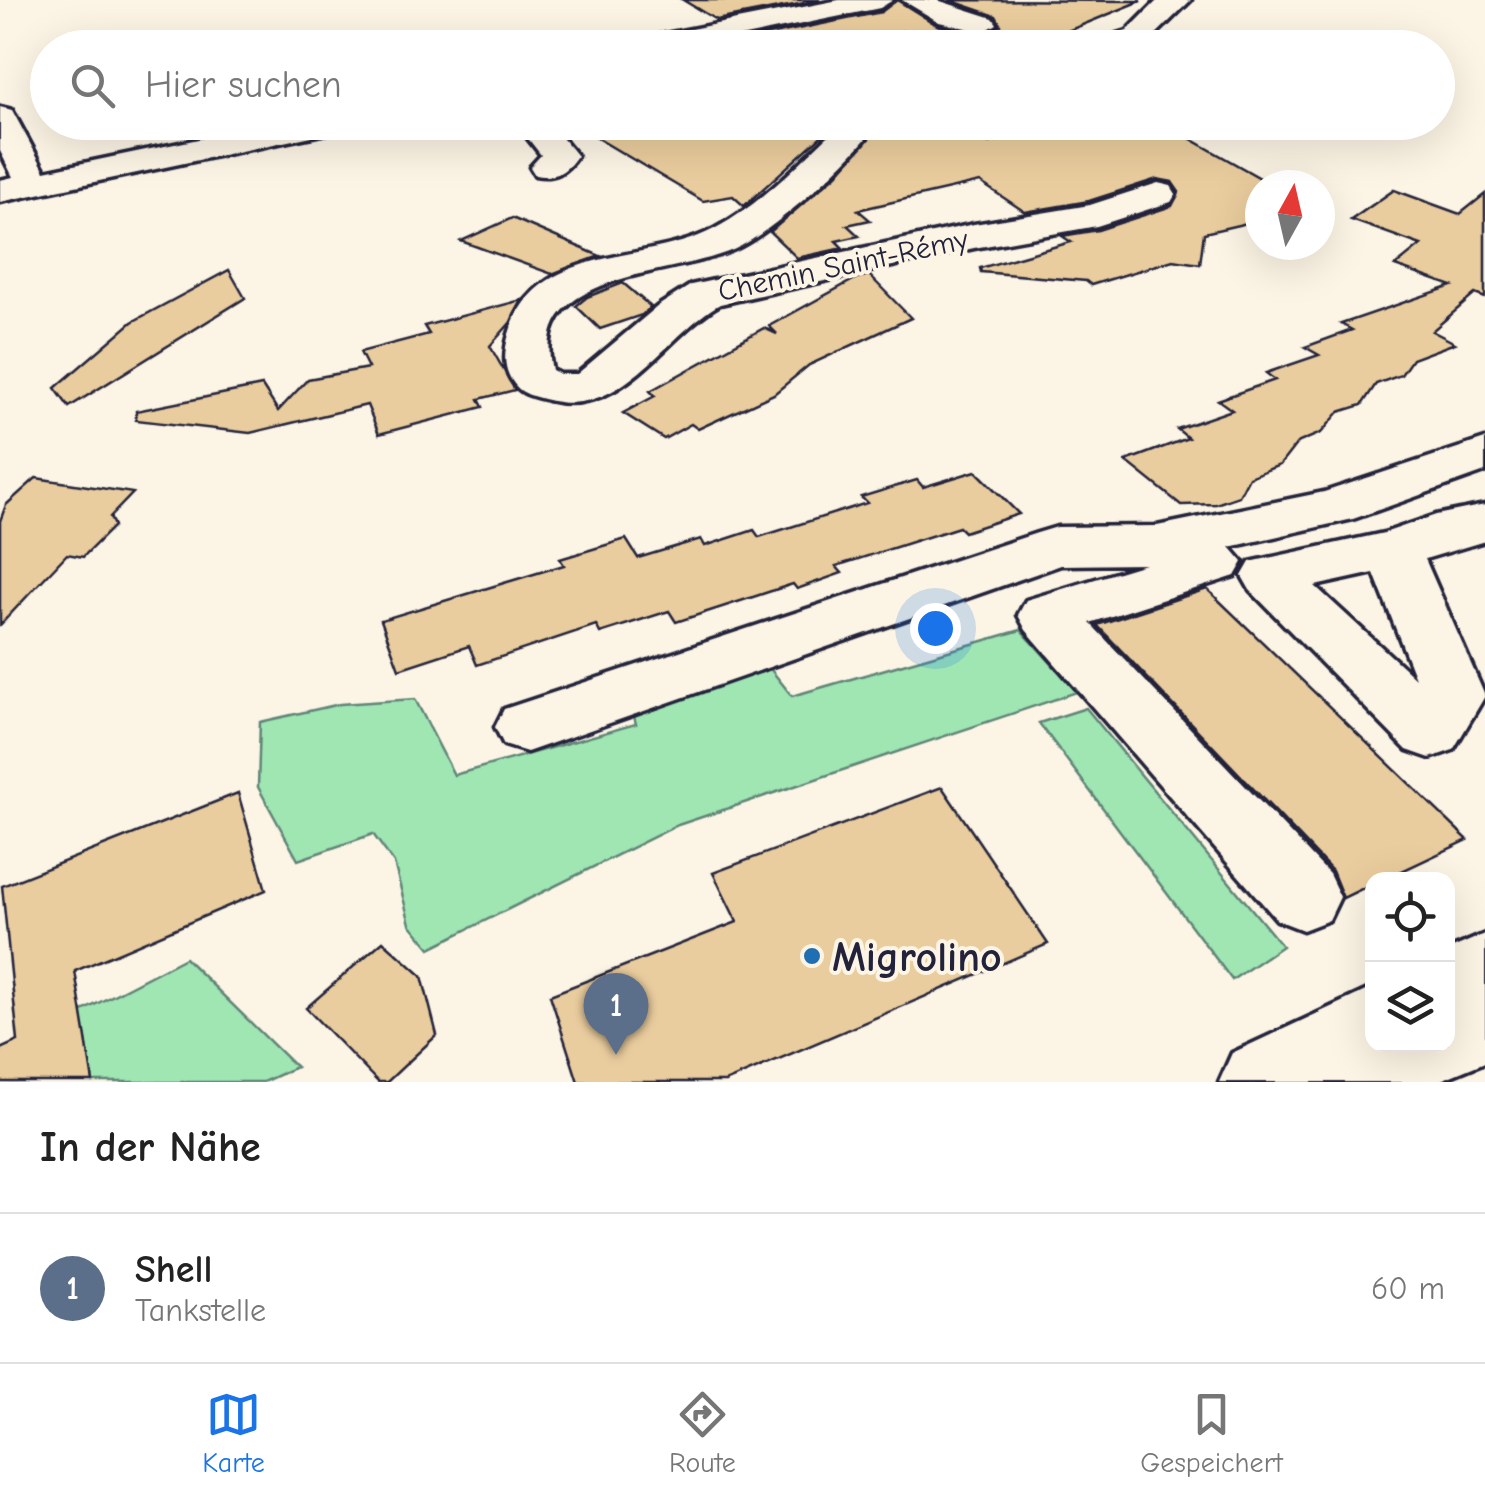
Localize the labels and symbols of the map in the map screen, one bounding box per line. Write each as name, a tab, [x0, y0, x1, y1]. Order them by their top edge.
north arrow	[1245, 170, 1335, 260]
street label: Chemin Saint-Rémy	[715, 222, 972, 309]
your location	[910, 603, 961, 654]
place label: Migrolino	[832, 933, 1002, 982]
marker: Migrolino	[801, 945, 823, 967]
pin: 1	[584, 972, 648, 1055]

